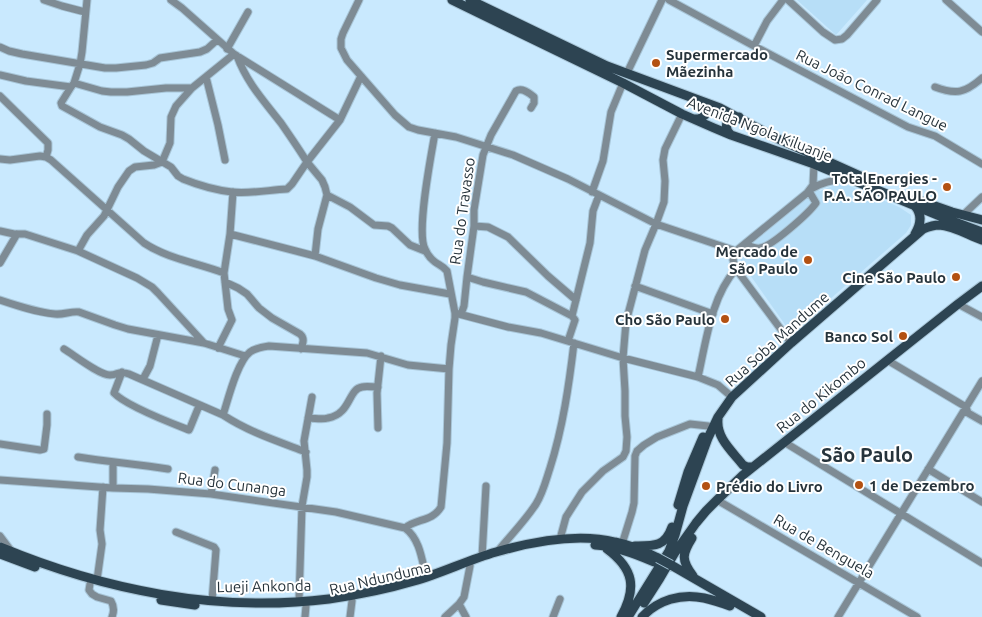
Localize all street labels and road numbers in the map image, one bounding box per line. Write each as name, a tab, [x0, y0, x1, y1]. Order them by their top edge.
street label: Rua João Conrad Langue	[793, 46, 951, 134]
street label: Avenida Ngola Kiluanje	[685, 93, 835, 165]
street label: Rua do Travasso	[446, 156, 478, 266]
street label: Rua Soba Mandume	[722, 288, 832, 390]
street label: Rua do Kikombo	[773, 354, 869, 436]
street label: Rua do Cunanga	[177, 469, 287, 499]
street label: Rua de Benguela	[771, 510, 877, 582]
street label: Rua Ndunduma	[328, 558, 432, 598]
street label: Lueji Ankonda	[217, 577, 311, 595]

